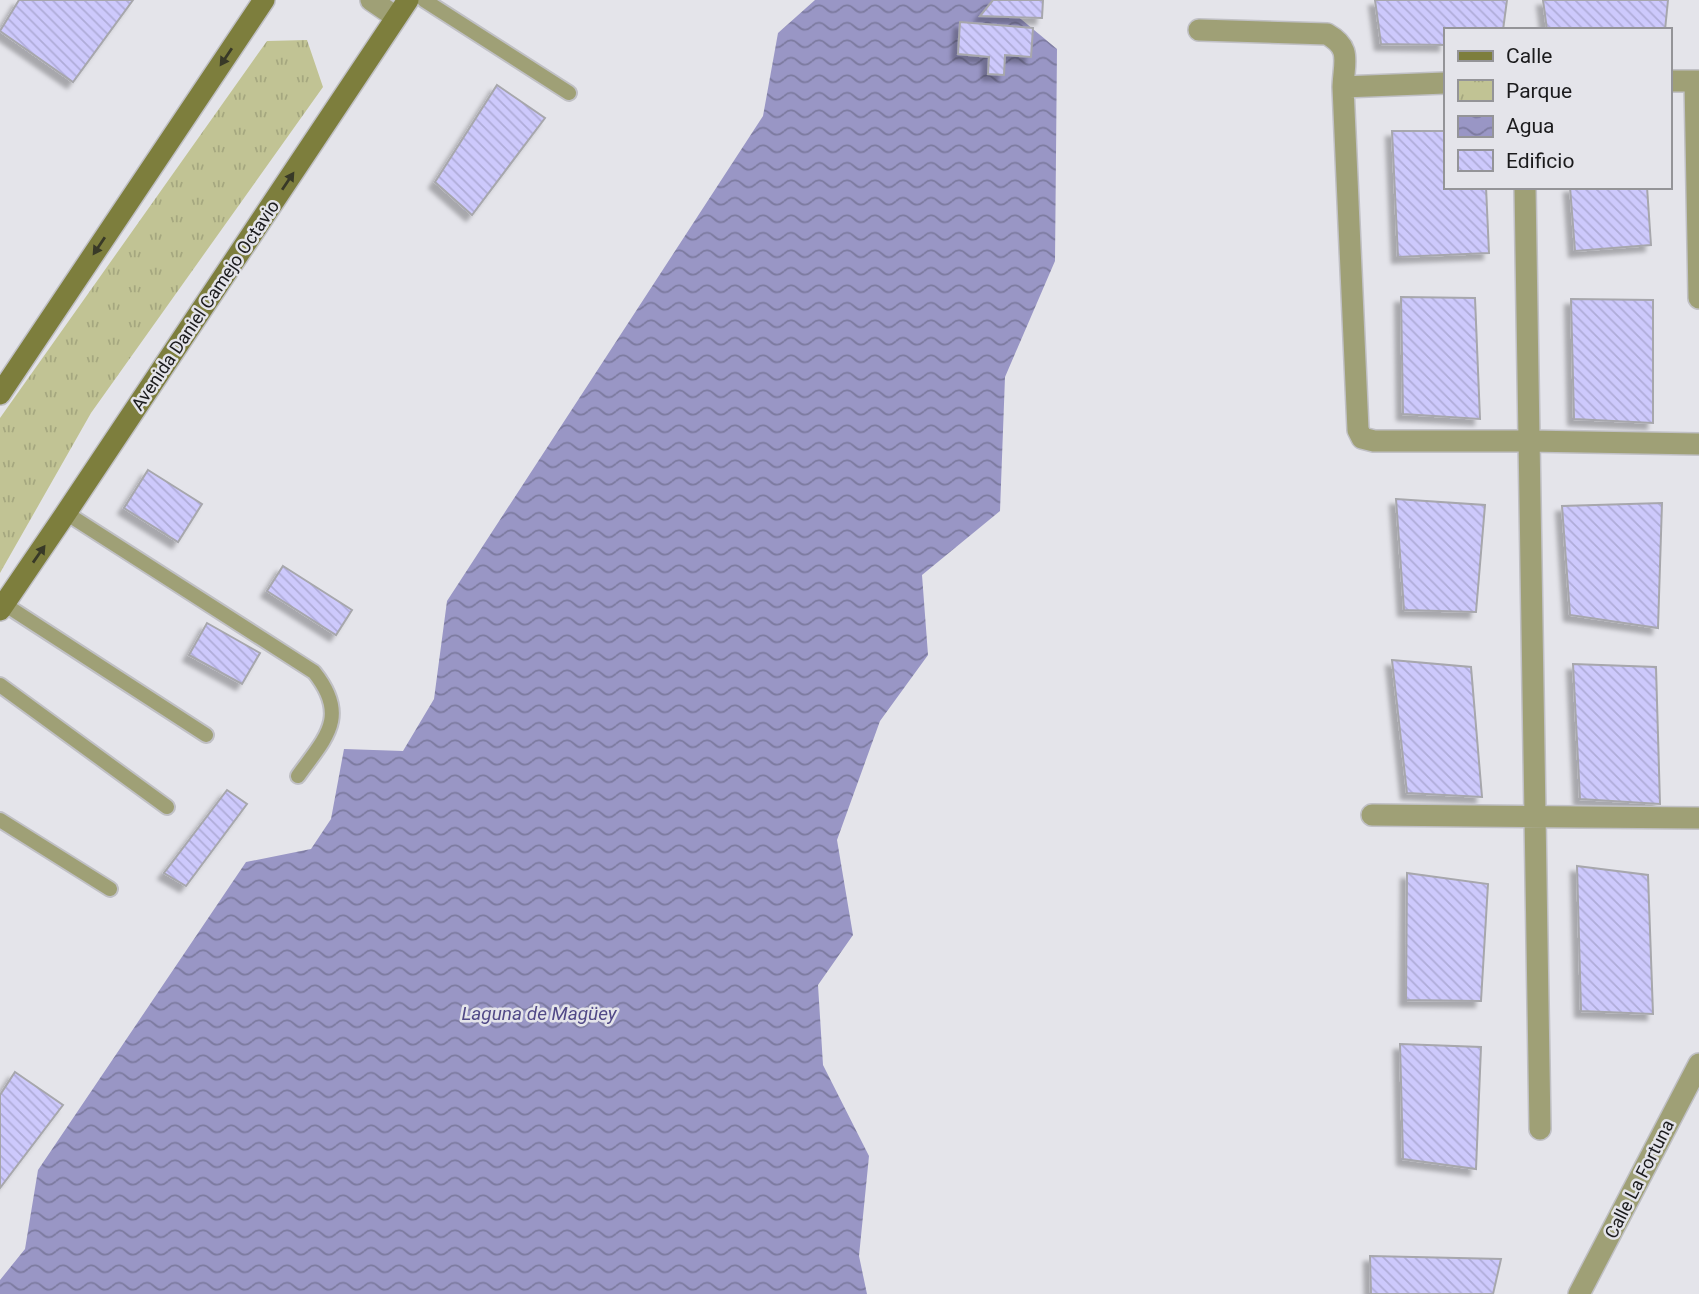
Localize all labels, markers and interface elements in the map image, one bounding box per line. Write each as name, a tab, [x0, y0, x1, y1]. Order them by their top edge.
legend	[1444, 28, 1671, 189]
text: Calle	[1506, 44, 1552, 68]
one-way arrow	[219, 48, 233, 66]
text: Parque	[1506, 79, 1572, 103]
text: Agua	[1506, 114, 1555, 138]
text: Edificio	[1506, 149, 1574, 173]
one-way arrow	[281, 171, 294, 191]
street label: Avenida Daniel Camejo Octavio	[127, 196, 283, 414]
one-way arrow	[93, 236, 106, 256]
one-way arrow	[32, 544, 45, 563]
water label: Laguna de Magüey	[461, 1002, 618, 1025]
street label: Calle La Fortuna	[1600, 1116, 1678, 1242]

